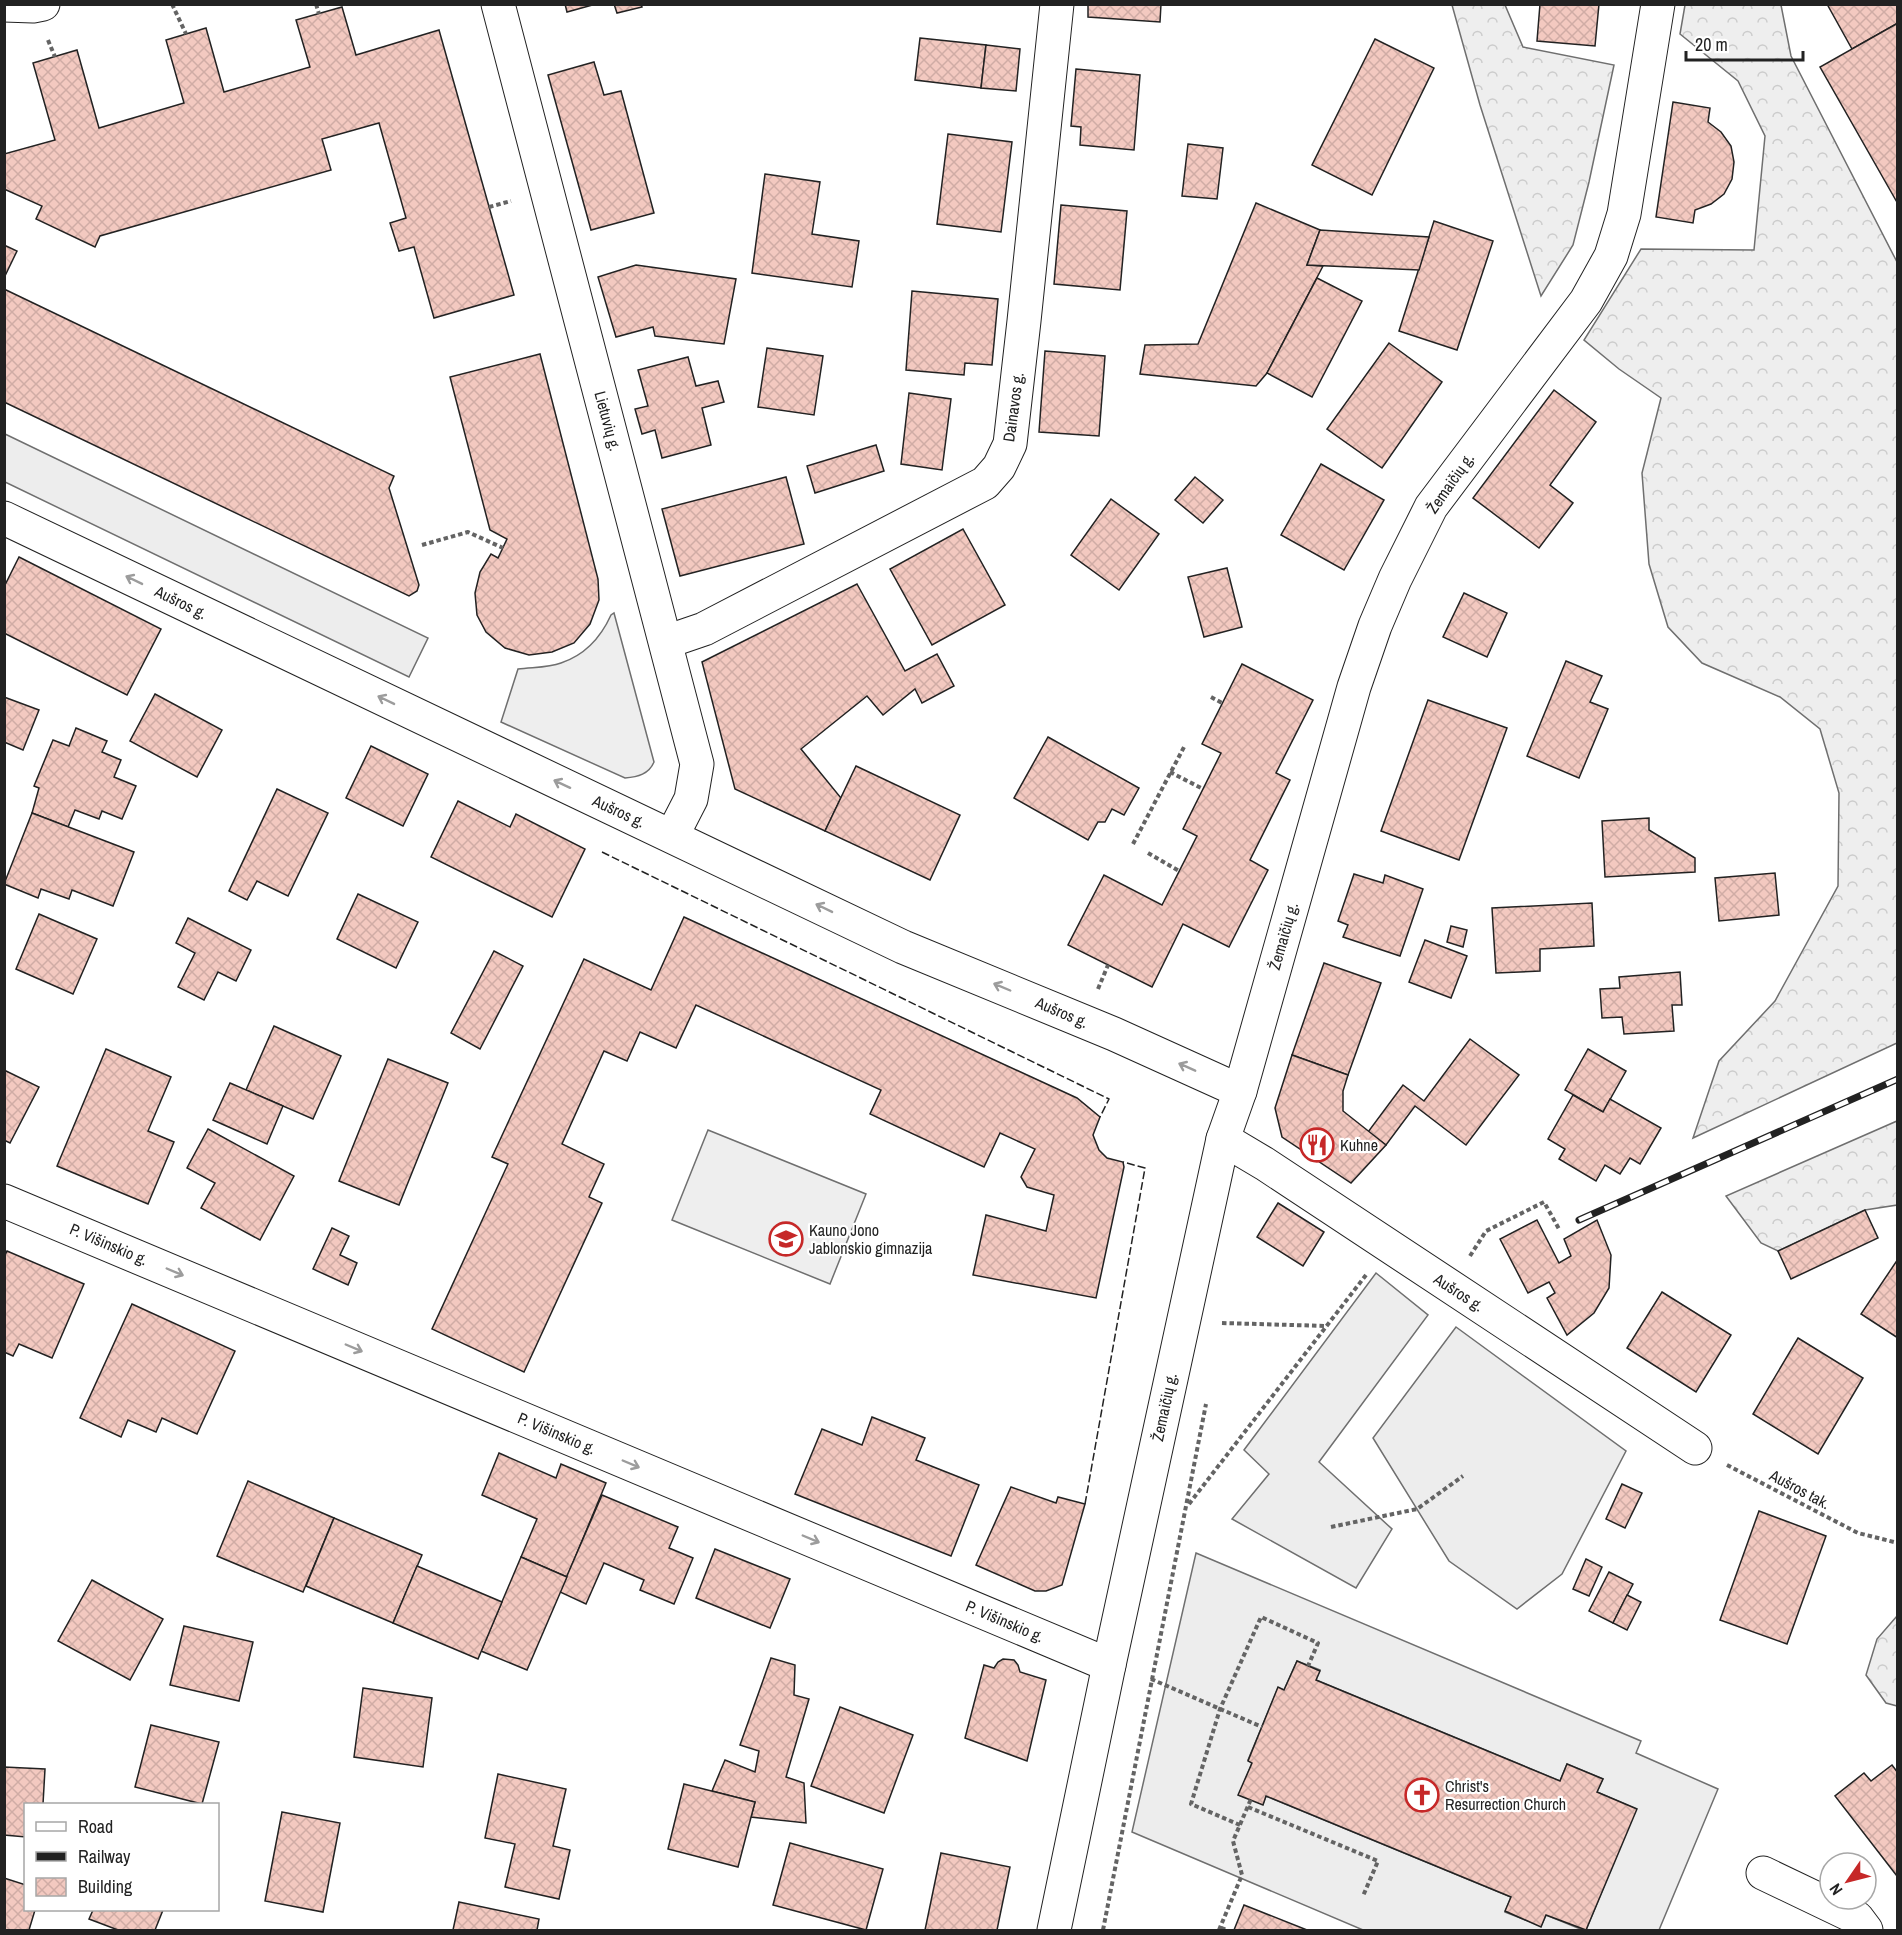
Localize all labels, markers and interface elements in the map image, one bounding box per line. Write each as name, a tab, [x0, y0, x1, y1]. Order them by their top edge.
scale bar	[1686, 24, 1803, 62]
text: 20 m	[1695, 32, 1728, 57]
street label: Dainavos g.	[997, 371, 1029, 443]
street label: Lietuvių g.	[589, 389, 627, 453]
street label: Žemaičių g.	[1421, 448, 1479, 518]
one-way arrow	[126, 573, 144, 585]
street label: Aušros g.	[150, 580, 211, 624]
one-way arrow	[378, 693, 396, 705]
one-way arrow	[554, 777, 572, 789]
street label: Aušros g.	[588, 789, 649, 833]
street label: Žemaičių g.	[1263, 900, 1303, 972]
one-way arrow	[815, 902, 833, 914]
one-way arrow	[993, 981, 1012, 992]
street label: Aušros g.	[1031, 991, 1092, 1033]
one-way arrow	[1178, 1061, 1196, 1073]
restaurant icon: Kuhne	[1299, 1127, 1335, 1163]
place label: Kuhne	[1340, 1134, 1378, 1156]
street label: P. Višinskio g.	[67, 1218, 151, 1270]
place label: Kauno Jono Jablonskio gimnazija	[809, 1219, 933, 1259]
school or university icon: Kauno Jono Jablonskio gimnazija	[768, 1221, 804, 1257]
one-way arrow	[165, 1267, 183, 1278]
street label: Aušros g.	[1429, 1267, 1488, 1316]
one-way arrow	[345, 1343, 363, 1354]
street label: Žemaičių g.	[1146, 1371, 1182, 1443]
street label: P. Višinskio g.	[515, 1407, 599, 1459]
one-way arrow	[621, 1459, 640, 1470]
street label: Aušros tak.	[1765, 1463, 1834, 1514]
one-way arrow	[801, 1534, 819, 1546]
street label: P. Višinskio g.	[963, 1595, 1047, 1647]
place label: Christ's Resurrection Church	[1445, 1775, 1566, 1815]
church icon: Christ's Resurrection Church	[1404, 1777, 1440, 1813]
legend	[24, 1803, 219, 1911]
text: Road	[78, 1814, 113, 1839]
text: Railway	[78, 1844, 131, 1869]
north arrow	[1818, 1851, 1878, 1911]
text: Building	[78, 1874, 133, 1899]
text: N	[1824, 1879, 1847, 1900]

